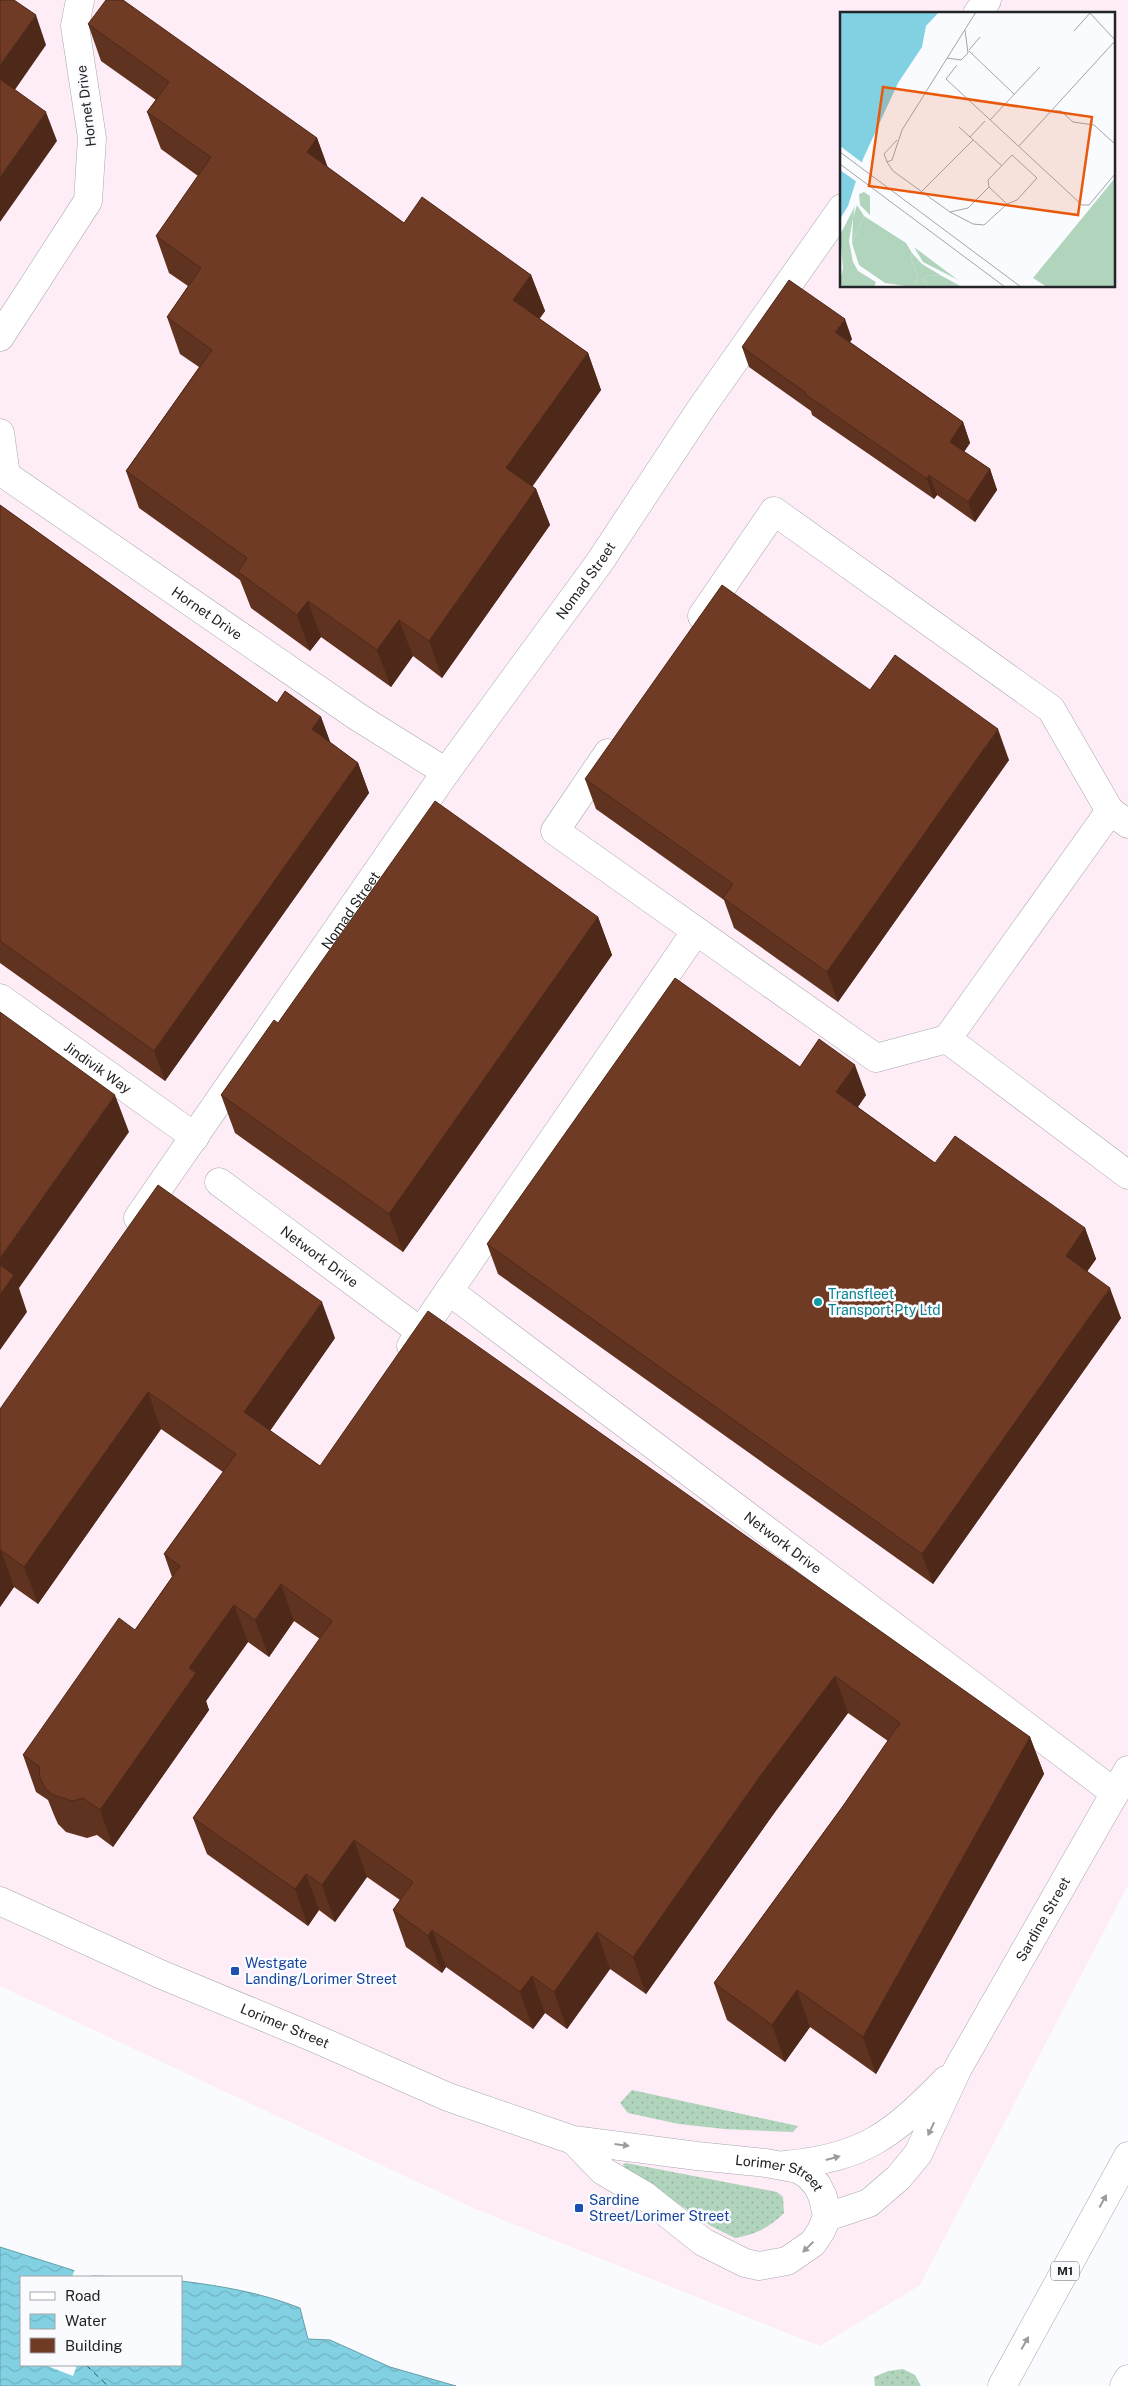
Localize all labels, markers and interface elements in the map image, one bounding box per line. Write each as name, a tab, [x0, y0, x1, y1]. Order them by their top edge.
inset map	[840, 12, 1116, 288]
street label: Hornet Drive	[73, 64, 99, 148]
street label: Nomad Street	[553, 539, 619, 622]
street label: Hornet Drive	[168, 583, 245, 643]
street label: Nomad Street	[318, 868, 383, 952]
street label: Jindivik Way	[61, 1038, 135, 1097]
street label: Network Drive	[277, 1223, 361, 1291]
place label: Transfleet Transport Pty Ltd	[828, 1286, 941, 1318]
marker: Transfleet Transport Pty Ltd	[812, 1296, 824, 1308]
street label: Network Drive	[741, 1508, 825, 1577]
street label: Sardine Street	[1012, 1874, 1073, 1964]
place label: Westgate Landing/Lorimer Street	[245, 1955, 397, 1987]
marker: Westgate Landing/Lorimer Street	[229, 1965, 241, 1977]
street label: Lorimer Street	[238, 2000, 332, 2052]
one-way arrow	[927, 2122, 935, 2136]
one-way arrow	[614, 2141, 630, 2149]
street label: Lorimer Street	[734, 2152, 827, 2194]
one-way arrow	[825, 2154, 841, 2162]
place label: Sardine Street/Lorimer Street	[589, 2192, 729, 2224]
one-way arrow	[1099, 2194, 1108, 2207]
marker: Sardine Street/Lorimer Street	[573, 2202, 585, 2214]
one-way arrow	[802, 2241, 814, 2253]
road number: M1	[1051, 2262, 1079, 2280]
legend	[20, 2276, 182, 2366]
text: Road	[65, 2287, 101, 2304]
text: Water	[65, 2312, 107, 2329]
text: Building	[65, 2337, 123, 2354]
one-way arrow	[1021, 2337, 1030, 2350]

